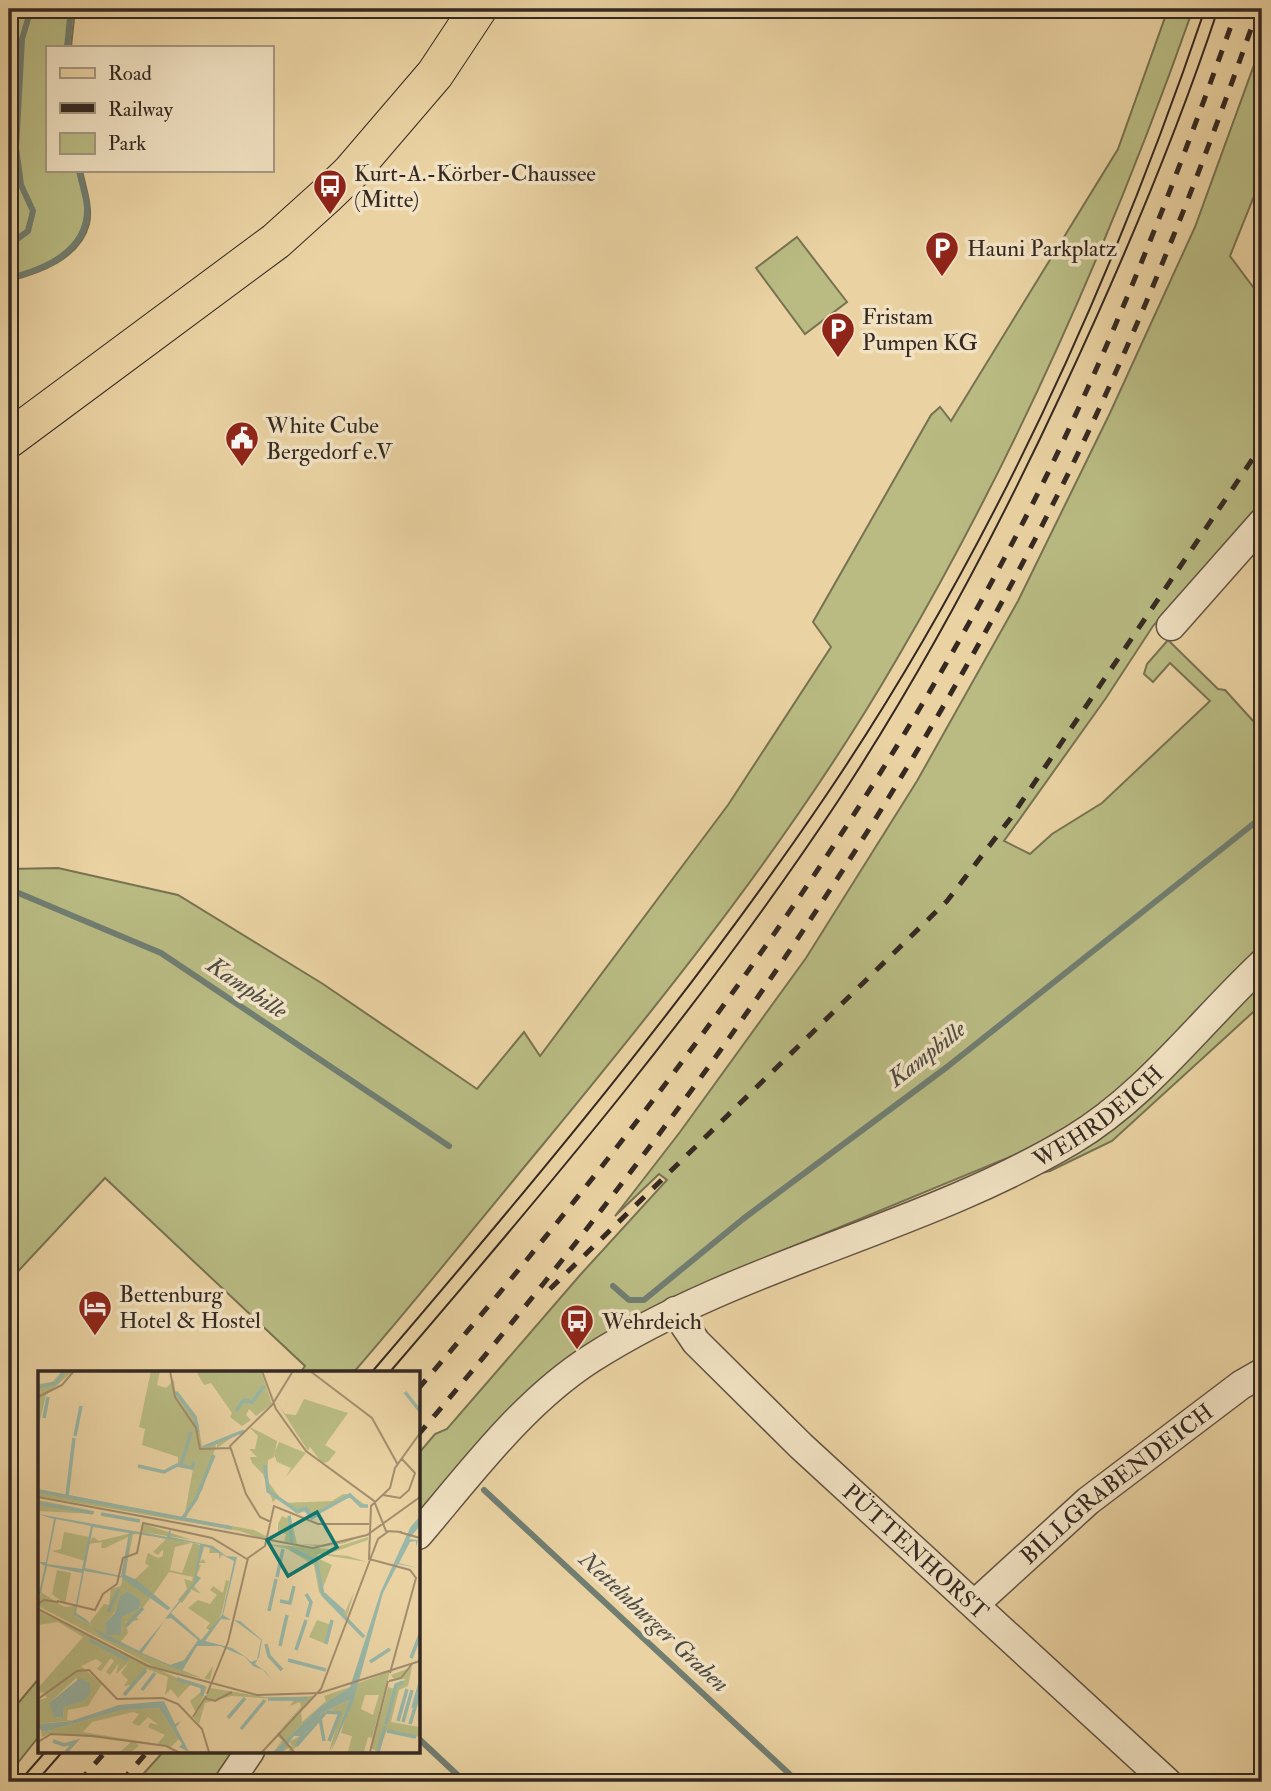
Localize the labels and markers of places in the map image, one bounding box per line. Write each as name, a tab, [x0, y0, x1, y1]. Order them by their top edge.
place label: Kurt-A.-Körber-Chaussee (Mitte)	[354, 159, 596, 214]
bus stop icon: Kurt-A.-Körber-Chaussee (Mitte)	[311, 167, 349, 216]
parking icon: Hauni Parkplatz	[923, 229, 961, 278]
place label: Hauni Parkplatz	[967, 234, 1117, 264]
place label: Fristam Pumpen KG	[862, 302, 978, 358]
parking icon: Fristam Pumpen KG	[819, 310, 857, 359]
place label: White Cube Bergedorf e.V	[265, 411, 393, 466]
public building icon: White Cube Bergedorf e.V	[223, 419, 261, 468]
place label: Bettenburg Hotel & Hostel	[119, 1280, 261, 1335]
hotel icon: Bettenburg Hotel & Hostel	[76, 1288, 114, 1337]
bus stop icon: Wehrdeich	[558, 1302, 596, 1351]
place label: Wehrdeich	[601, 1307, 702, 1336]

